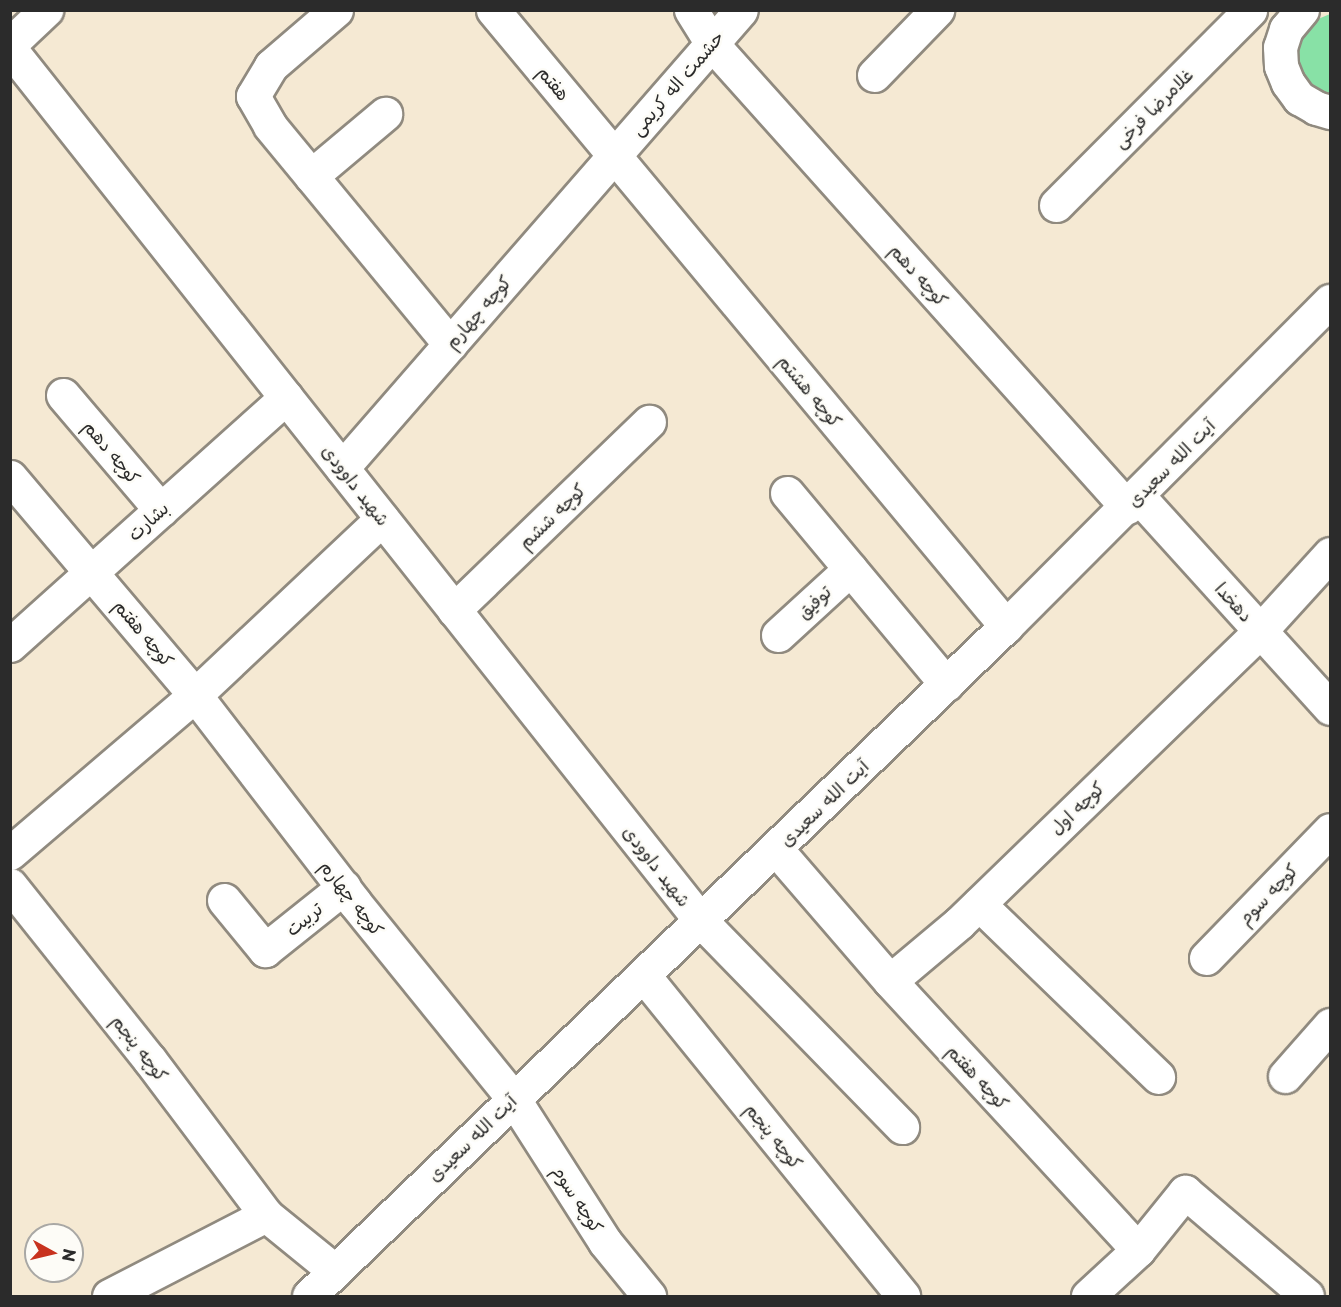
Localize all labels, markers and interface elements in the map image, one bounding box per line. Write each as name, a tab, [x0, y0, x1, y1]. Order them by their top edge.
street label: حشمت اله کریمی	[626, 26, 728, 140]
street label: هفتم	[533, 61, 575, 105]
street label: غلامرضا فرخی	[1109, 64, 1197, 152]
street label: کوچه دهم	[885, 239, 953, 311]
street label: کوچه چهارم	[440, 271, 516, 353]
street label: کوچه هشتم	[773, 350, 847, 432]
street label: آیت الله سعیدی	[1123, 415, 1219, 511]
street label: کوچه دهم	[79, 416, 145, 488]
street label: شهید داوودی	[318, 440, 394, 530]
street label: کوچه ششم	[514, 479, 590, 553]
street label: بشارت	[123, 497, 173, 545]
street label: دهخدا	[1211, 578, 1257, 626]
street label: توفیق	[792, 581, 836, 623]
street label: کوچه هفتم	[110, 595, 178, 671]
street label: آیت الله سعیدی	[775, 755, 873, 851]
street label: کوچه اول	[1045, 777, 1109, 839]
street label: شهید داوودی	[619, 821, 695, 911]
street label: کوچه چهارم	[316, 856, 388, 940]
street label: کوچه سوم	[1234, 859, 1302, 929]
street label: تربیت	[281, 898, 327, 940]
street label: کوچه پنجم	[107, 1010, 173, 1086]
street label: کوچه هفتم	[942, 1040, 1014, 1114]
street label: آیت الله سعیدی	[423, 1090, 521, 1186]
street label: کوچه پنجم	[741, 1099, 807, 1173]
street label: کوچه سوم	[548, 1161, 608, 1237]
north arrow	[24, 1223, 84, 1283]
text: N	[57, 1247, 83, 1263]

